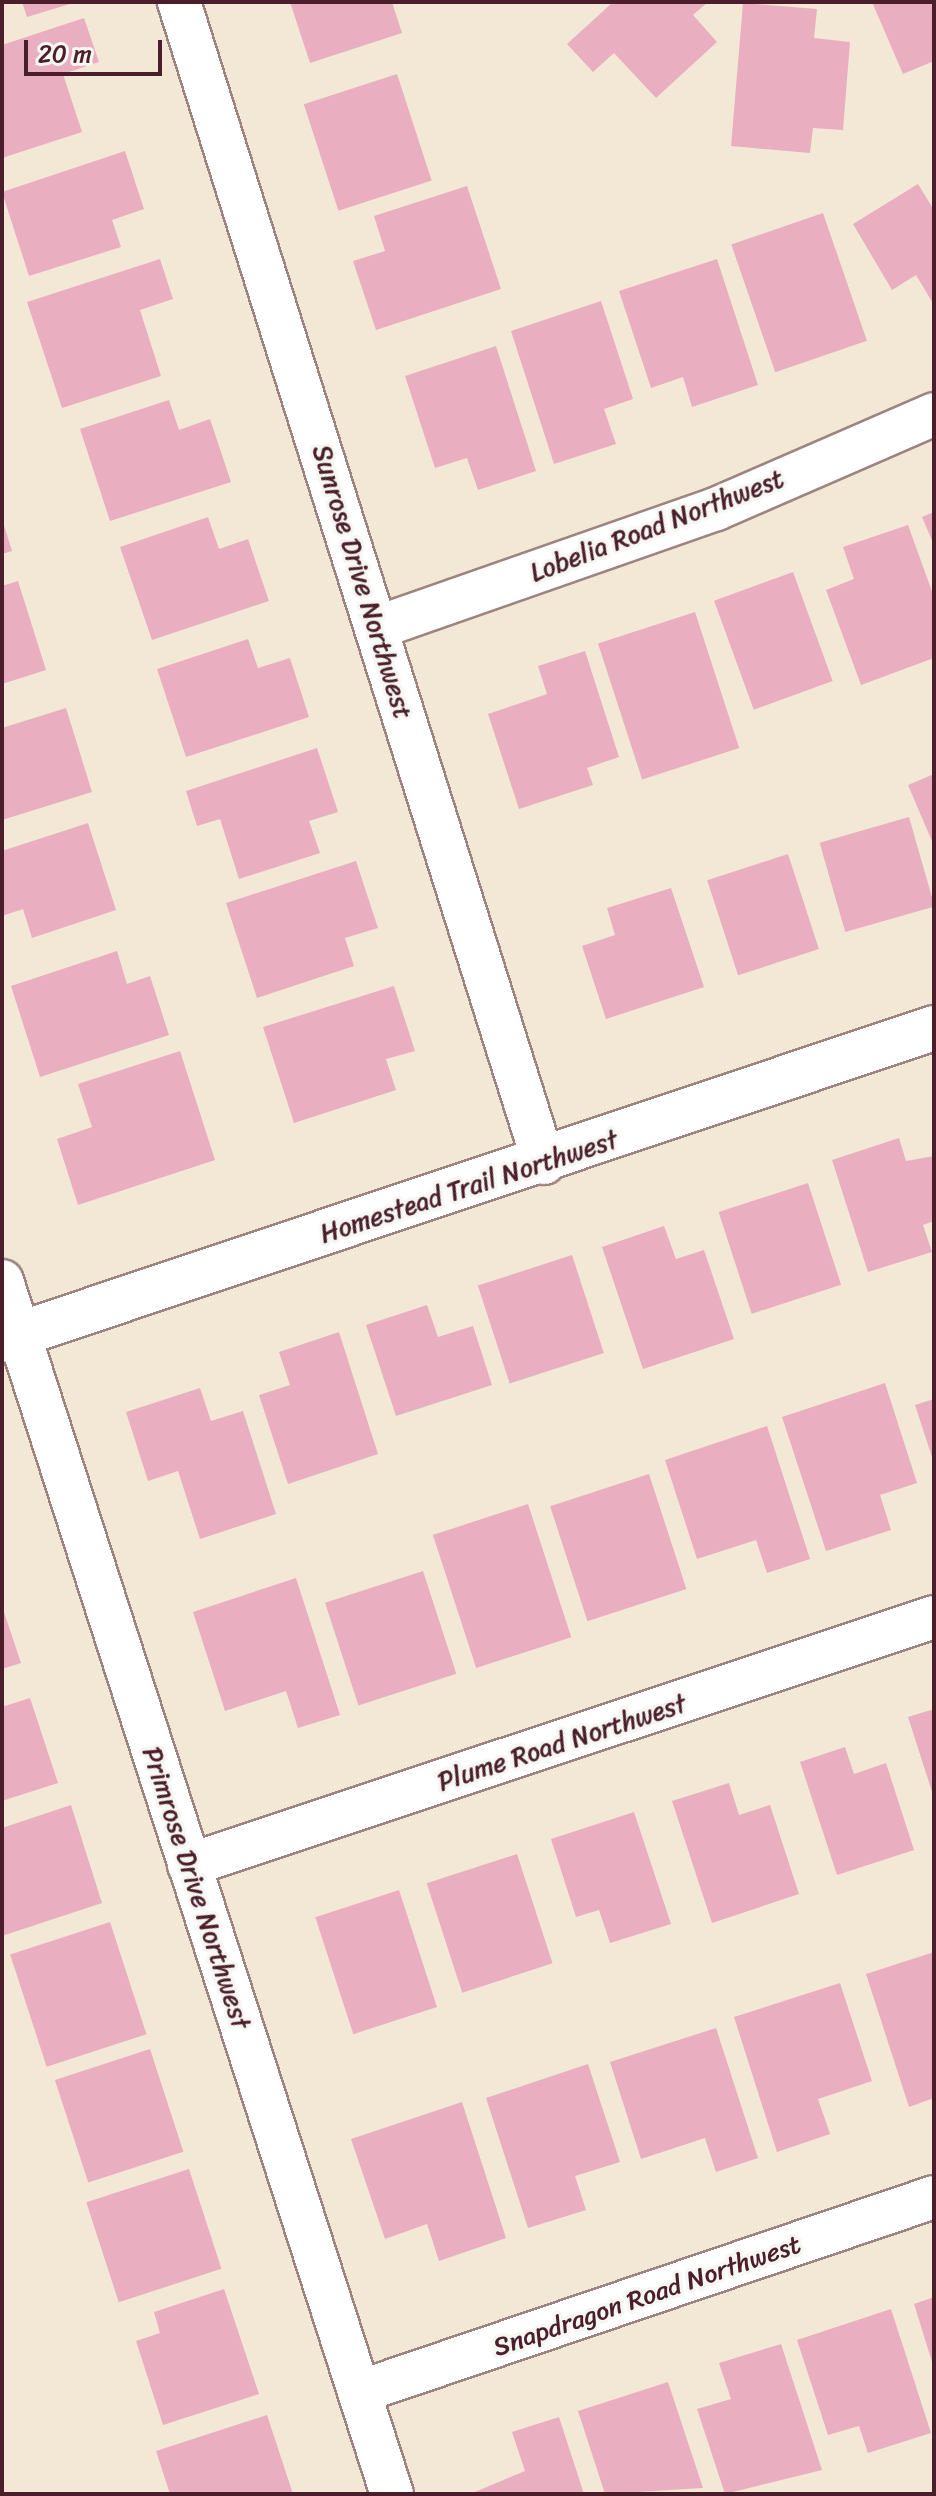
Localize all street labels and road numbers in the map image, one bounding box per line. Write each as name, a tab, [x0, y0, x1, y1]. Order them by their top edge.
street label: Sunrose Drive Northwest	[306, 441, 418, 723]
street label: Lobelia Road Northwest	[525, 463, 789, 589]
street label: Homestead Trail Northwest	[316, 1124, 622, 1250]
street label: Plume Road Northwest	[433, 1688, 691, 1798]
street label: Primrose Drive Northwest	[136, 1743, 256, 2033]
street label: Snapdragon Road Northwest	[488, 2228, 806, 2364]

